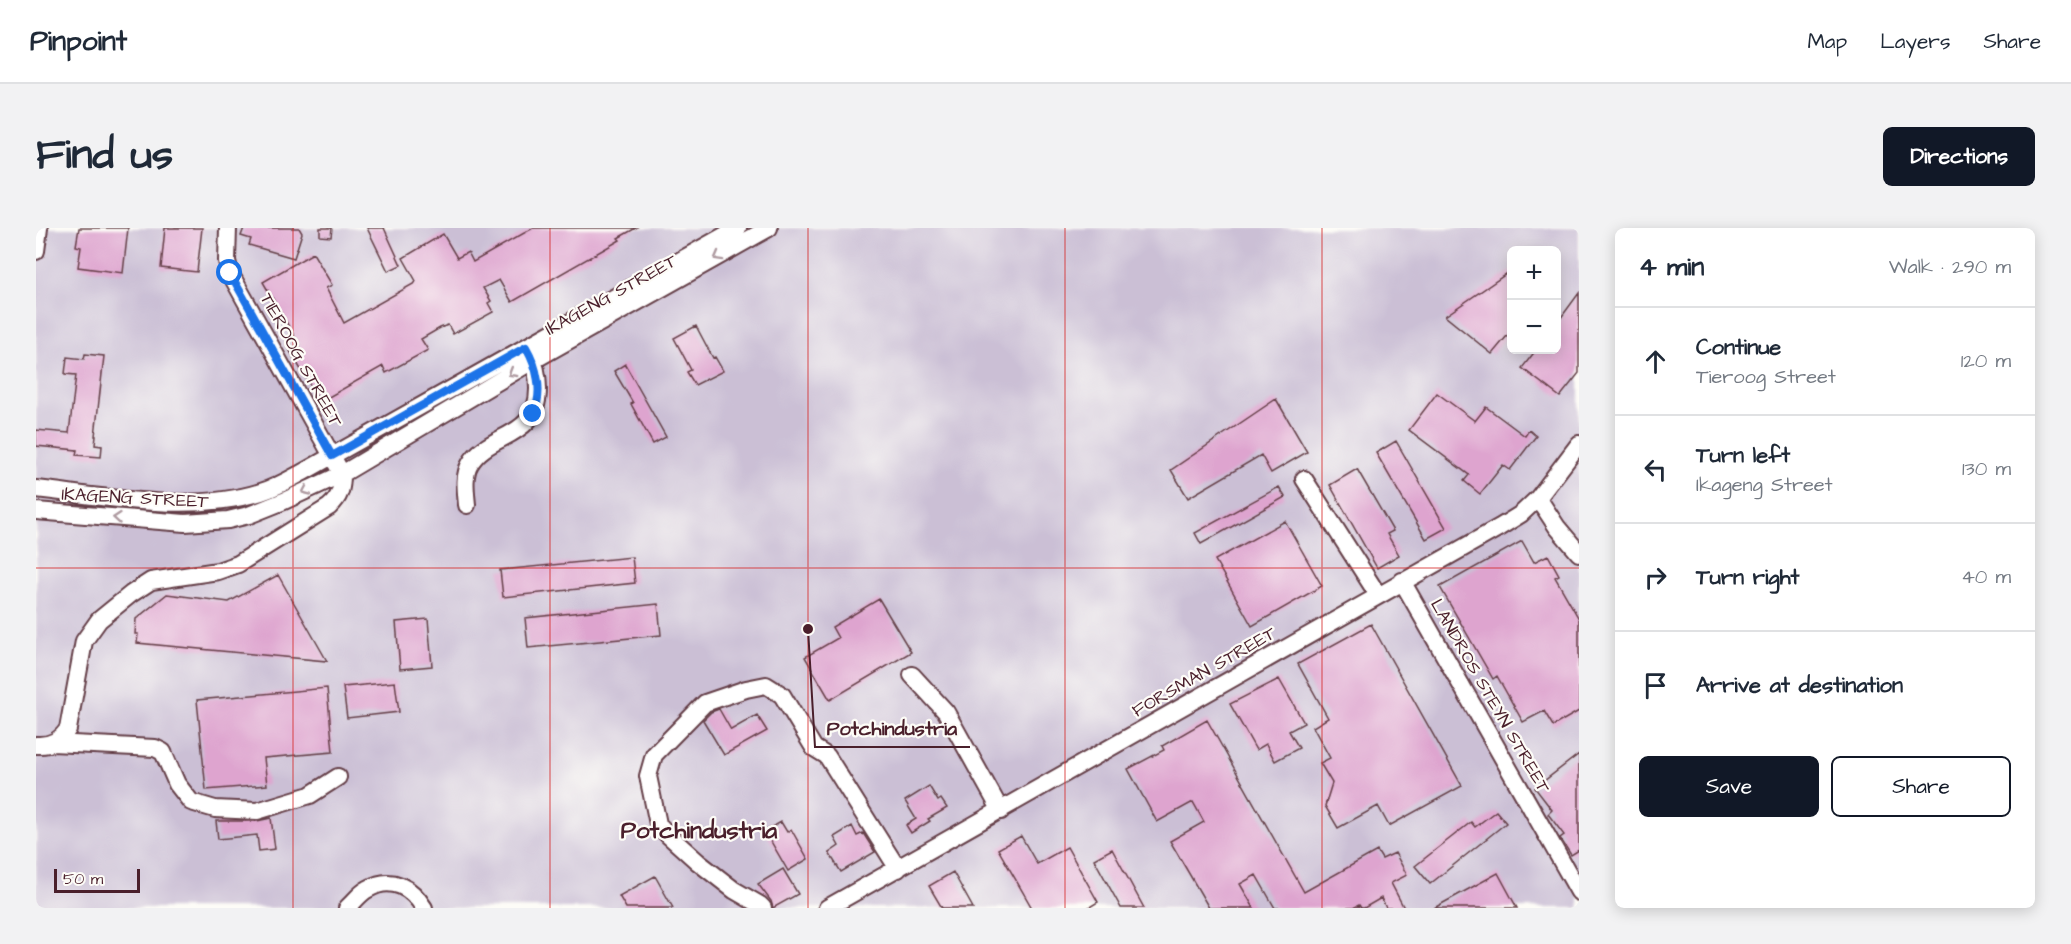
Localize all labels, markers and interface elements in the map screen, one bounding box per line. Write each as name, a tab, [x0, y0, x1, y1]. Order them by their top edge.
text: Pinpoint	[30, 22, 127, 61]
text: Map	[1807, 27, 1847, 56]
text: Layers	[1880, 27, 1950, 56]
text: Share	[1983, 27, 2041, 56]
text: Find us	[36, 127, 173, 185]
button: Directions	[1883, 127, 2035, 186]
map controls	[1507, 246, 1561, 354]
button: +	[1507, 246, 1561, 300]
street label: IKAGENG STREET	[540, 248, 682, 342]
text: 4 min	[1639, 249, 1704, 285]
one-way arrow	[714, 250, 724, 261]
text: Walk · 290 m	[1889, 253, 2011, 281]
route start	[216, 259, 242, 285]
street label: TIEROOG STREET	[254, 289, 349, 432]
button: −	[1507, 300, 1561, 354]
text: Continue	[1696, 332, 1781, 363]
icon: ahead	[1639, 345, 1672, 378]
text: 120 m	[1961, 347, 2011, 375]
text: Tieroog Street	[1696, 363, 1836, 391]
one-way arrow	[508, 366, 518, 378]
route end	[519, 400, 545, 426]
text: Turn left	[1696, 440, 1790, 471]
icon: left	[1639, 453, 1672, 486]
text: 130 m	[1962, 455, 2011, 483]
text: Ikageng Street	[1696, 471, 1833, 499]
street label: IKAGENG STREET	[61, 482, 210, 514]
one-way arrow	[302, 484, 313, 496]
one-way arrow	[113, 512, 122, 525]
icon: right	[1639, 561, 1672, 594]
text: Turn right	[1696, 562, 1799, 593]
text: 40 m	[1961, 563, 2011, 591]
street label: LANDROS STEYN STREET	[1424, 594, 1556, 798]
street label: FORSMAN STREET	[1128, 620, 1281, 723]
icon: arrive	[1639, 669, 1672, 702]
text: Arrive at destination	[1696, 670, 1903, 701]
callout: Potchindustria	[815, 709, 970, 747]
text: Potchindustria	[827, 715, 958, 743]
button: Save	[1639, 756, 1819, 817]
button: Share	[1831, 756, 2011, 817]
district label: Potchindustria	[621, 814, 778, 848]
scale bar	[54, 866, 140, 894]
text: 50 m	[63, 868, 103, 890]

